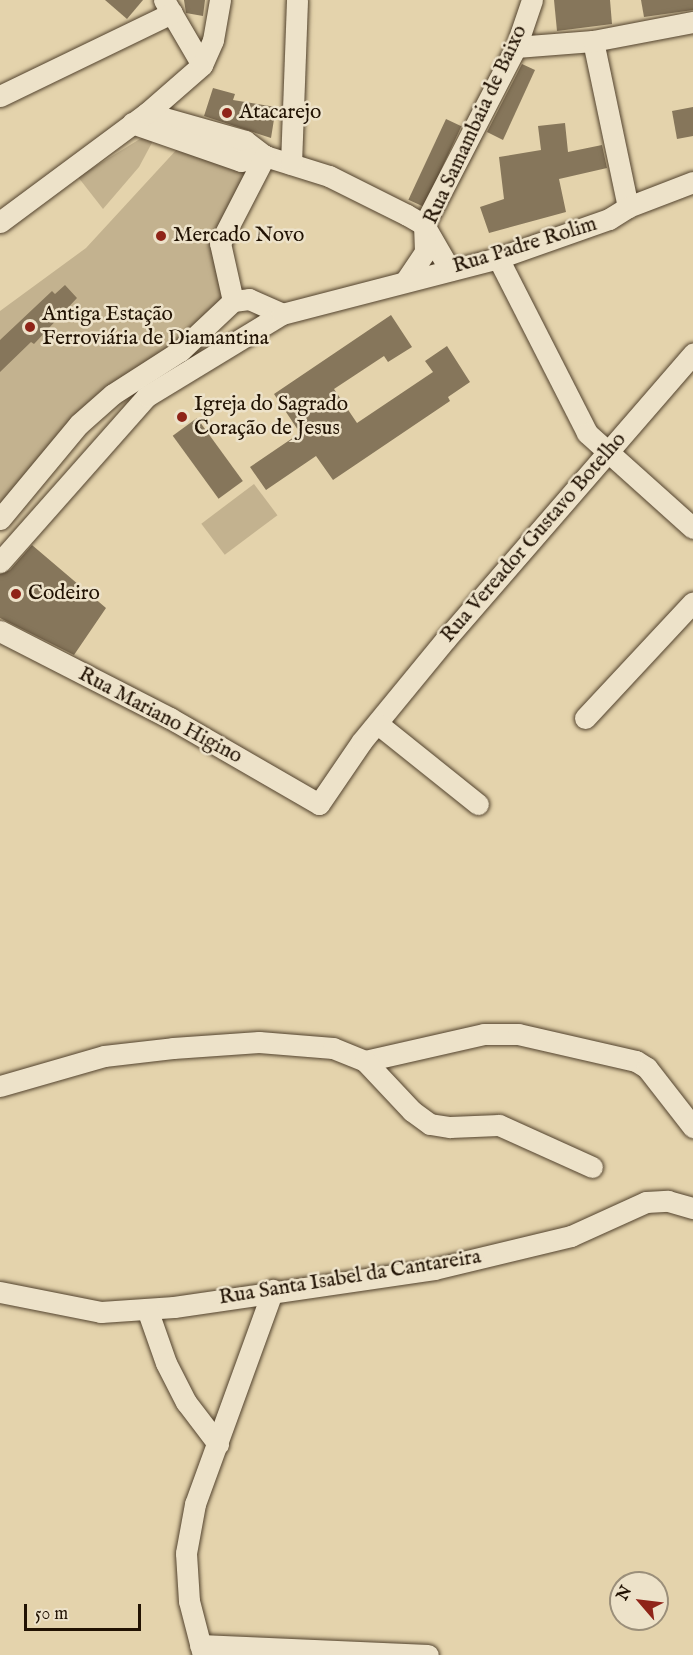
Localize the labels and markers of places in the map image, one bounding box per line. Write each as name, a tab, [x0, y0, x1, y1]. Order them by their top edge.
place label: Atacarejo	[239, 100, 321, 126]
marker: Atacarejo	[220, 106, 234, 120]
place label: Mercado Novo	[173, 223, 304, 249]
marker: Mercado Novo	[154, 229, 168, 243]
place label: Antiga Estação Ferroviária de Diamantina	[42, 302, 269, 352]
marker: Antiga Estação Ferroviária de Diamantina	[23, 320, 37, 334]
place label: Igreja do Sagrado Coração de Jesus	[194, 392, 348, 442]
marker: Igreja do Sagrado Coração de Jesus	[175, 410, 189, 424]
place label: Codeiro	[28, 581, 100, 607]
marker: Codeiro	[9, 587, 23, 601]

